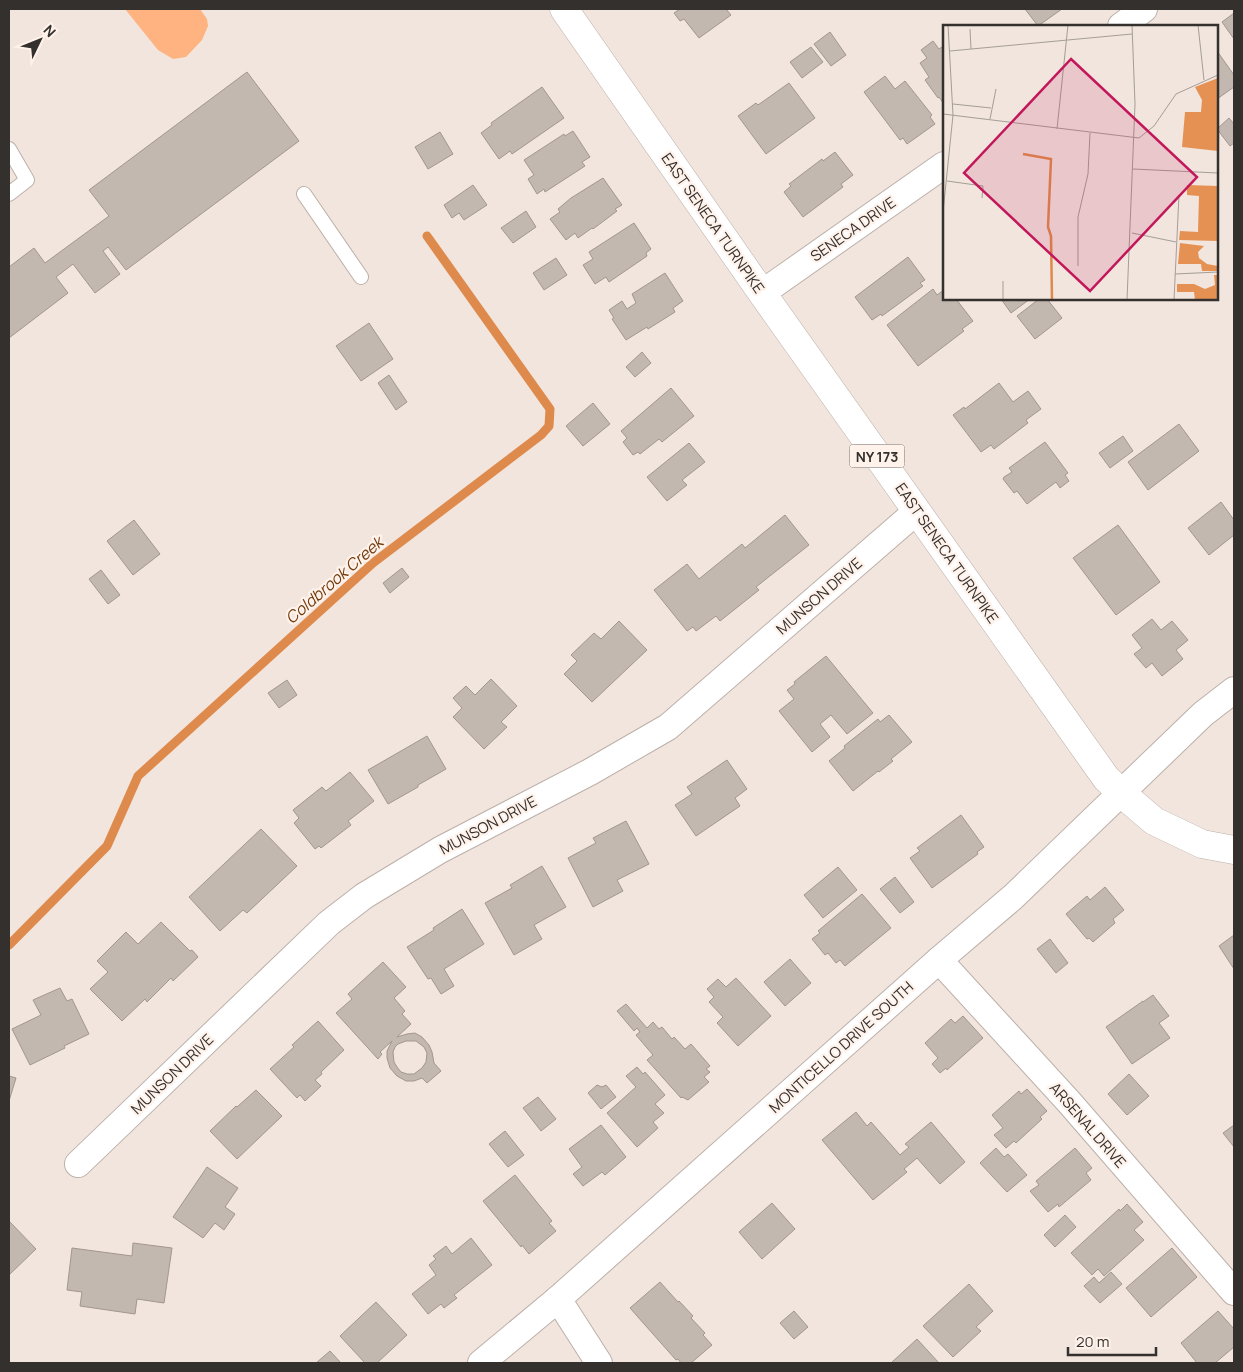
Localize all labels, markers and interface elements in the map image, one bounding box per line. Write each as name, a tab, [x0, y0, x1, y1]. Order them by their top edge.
north arrow	[15, 15, 65, 65]
text: N	[39, 21, 60, 41]
inset map	[943, 25, 1218, 300]
street label: EAST SENECA TURNPIKE	[657, 149, 769, 297]
street label: SENECA DRIVE	[806, 192, 900, 266]
road number: NY 173	[850, 444, 904, 468]
street label: EAST SENECA TURNPIKE	[891, 479, 1003, 627]
water label: Coldbrook Creek	[280, 530, 389, 629]
street label: MUNSON DRIVE	[772, 553, 866, 639]
street label: MUNSON DRIVE	[436, 791, 540, 859]
street label: MONTICELLO DRIVE SOUTH	[764, 976, 918, 1118]
street label: MUNSON DRIVE	[126, 1029, 218, 1119]
street label: ARSENAL DRIVE	[1045, 1078, 1131, 1172]
scale bar	[1068, 1324, 1156, 1356]
text: 20 m	[1076, 1331, 1109, 1352]

